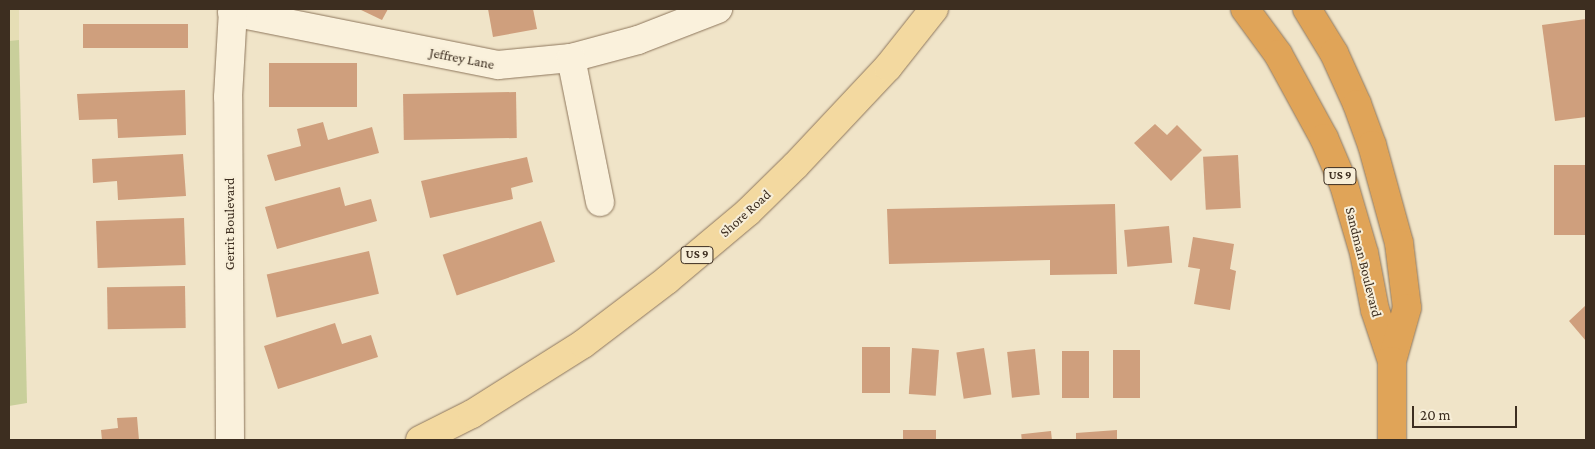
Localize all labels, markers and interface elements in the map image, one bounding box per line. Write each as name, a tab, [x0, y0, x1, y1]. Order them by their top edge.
street label: Jeffrey Lane	[428, 43, 496, 73]
road number: US 9	[1322, 167, 1358, 186]
street label: Gerrit Boulevard	[221, 178, 237, 270]
street label: Shore Road	[716, 186, 774, 240]
street label: Sandman Boulevard	[1342, 205, 1386, 319]
road number: US 9	[680, 246, 714, 264]
scale bar	[1415, 396, 1520, 428]
text: 20 m	[1420, 407, 1451, 423]

